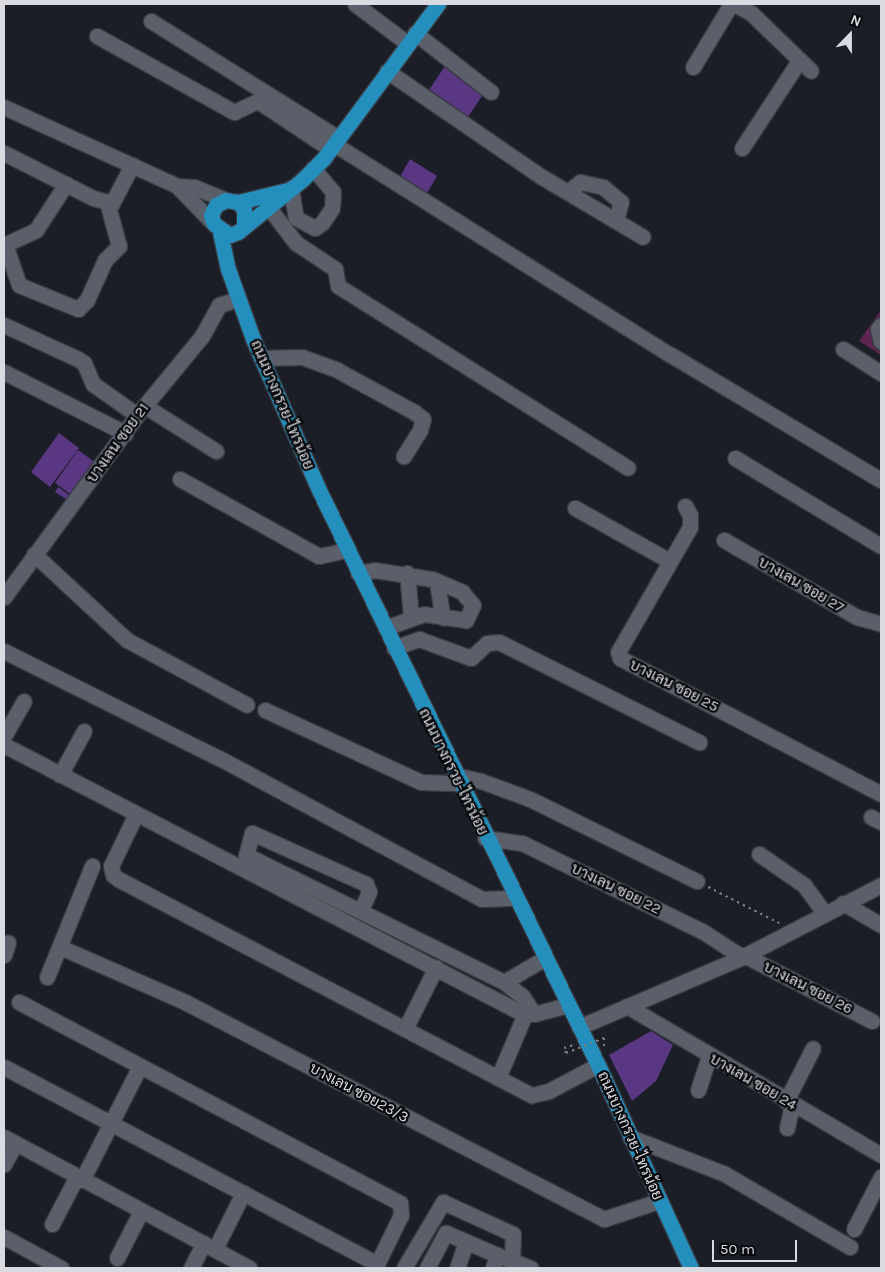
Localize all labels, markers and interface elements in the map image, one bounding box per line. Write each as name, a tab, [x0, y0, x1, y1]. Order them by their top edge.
north arrow	[825, 10, 875, 60]
text: N	[848, 11, 864, 30]
street label: ถนนบางกรวย-ไทรน้อย	[247, 338, 317, 472]
street label: บางเลน ซอย 21	[83, 400, 153, 486]
street label: บางเลน ซอย 27	[755, 553, 847, 617]
street label: บางเลน ซอย 25	[626, 656, 722, 716]
street label: ถนนบางกรวย-ไทรน้อย	[414, 706, 492, 838]
street label: บางเลน ซอย 22	[568, 859, 664, 919]
street label: บางเลน ซอย 26	[760, 958, 856, 1018]
street label: บางเลน ซอย 24	[706, 1050, 800, 1114]
street label: บางเลน ซอย23/3	[306, 1059, 412, 1127]
street label: ถนนบางกรวย-ไทรน้อย	[594, 1069, 666, 1203]
scale bar	[715, 1230, 800, 1262]
text: 50 m	[720, 1240, 755, 1258]

